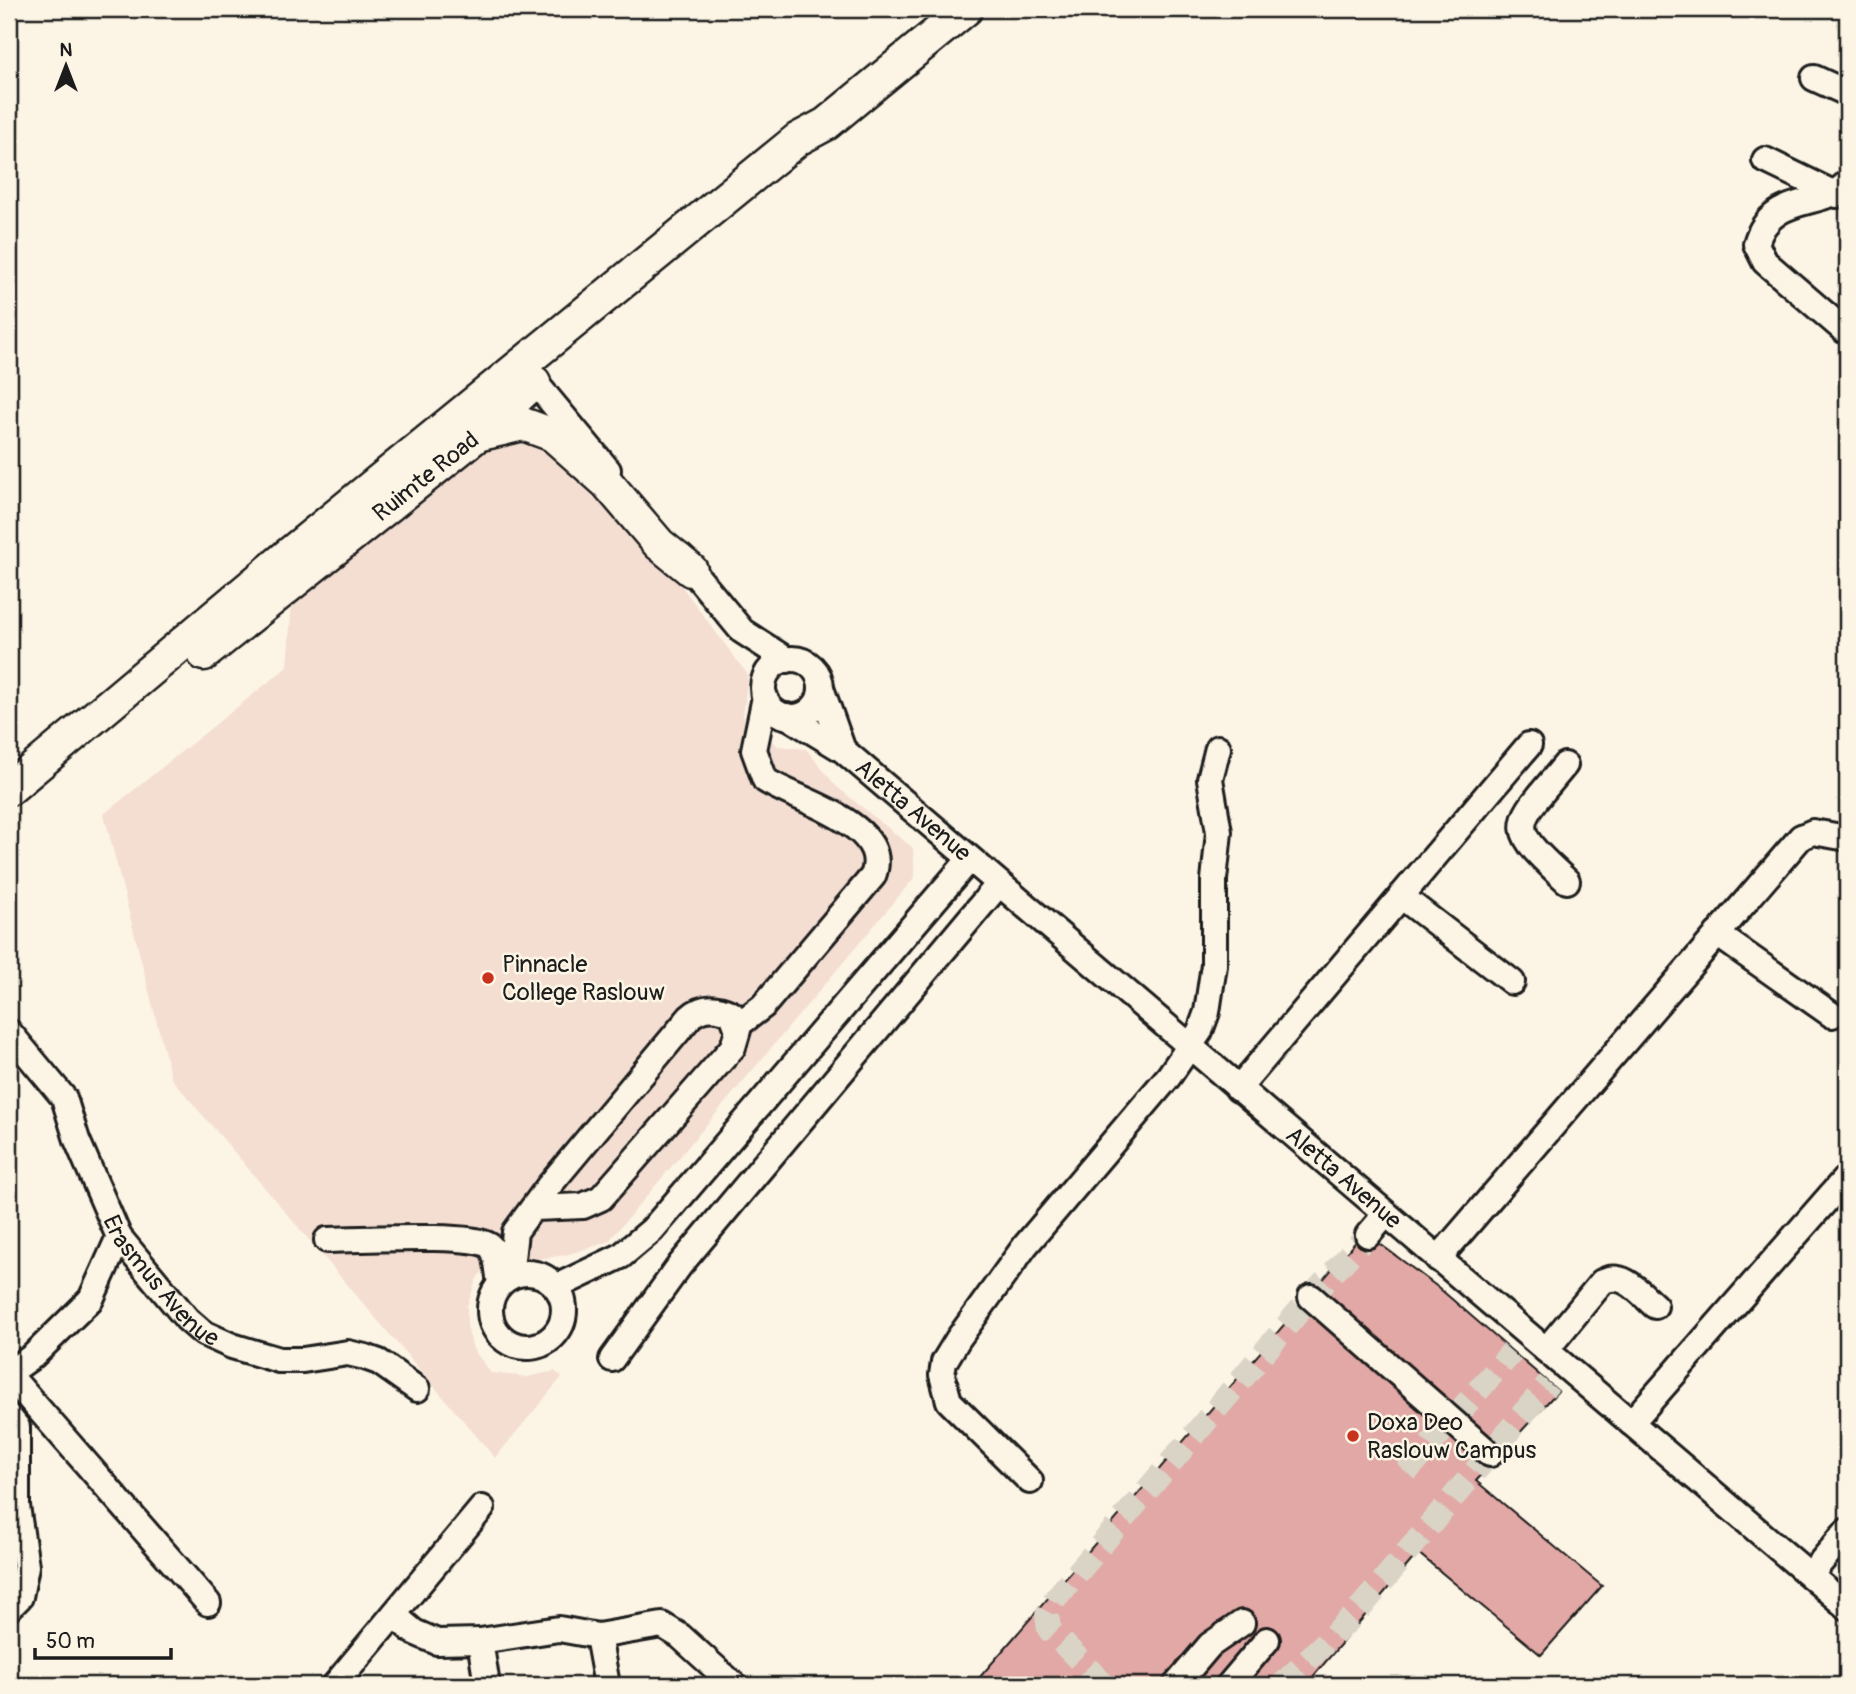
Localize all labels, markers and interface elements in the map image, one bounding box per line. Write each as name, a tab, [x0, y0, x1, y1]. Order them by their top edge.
north arrow	[32, 32, 102, 102]
text: N	[60, 38, 73, 62]
street label: Ruimte Road	[367, 425, 484, 528]
street label: Aletta Avenue	[850, 753, 977, 868]
place label: Pinnacle College Raslouw	[502, 950, 665, 1007]
marker: Pinnacle College Raslouw	[480, 970, 496, 986]
street label: Aletta Avenue	[1280, 1120, 1408, 1235]
street label: Erasmus Avenue	[97, 1210, 223, 1353]
place label: Doxa Deo Raslouw Campus	[1367, 1408, 1537, 1465]
marker: Doxa Deo Raslouw Campus	[1345, 1428, 1361, 1444]
scale bar	[35, 1617, 172, 1661]
text: 50 m	[46, 1628, 95, 1655]

